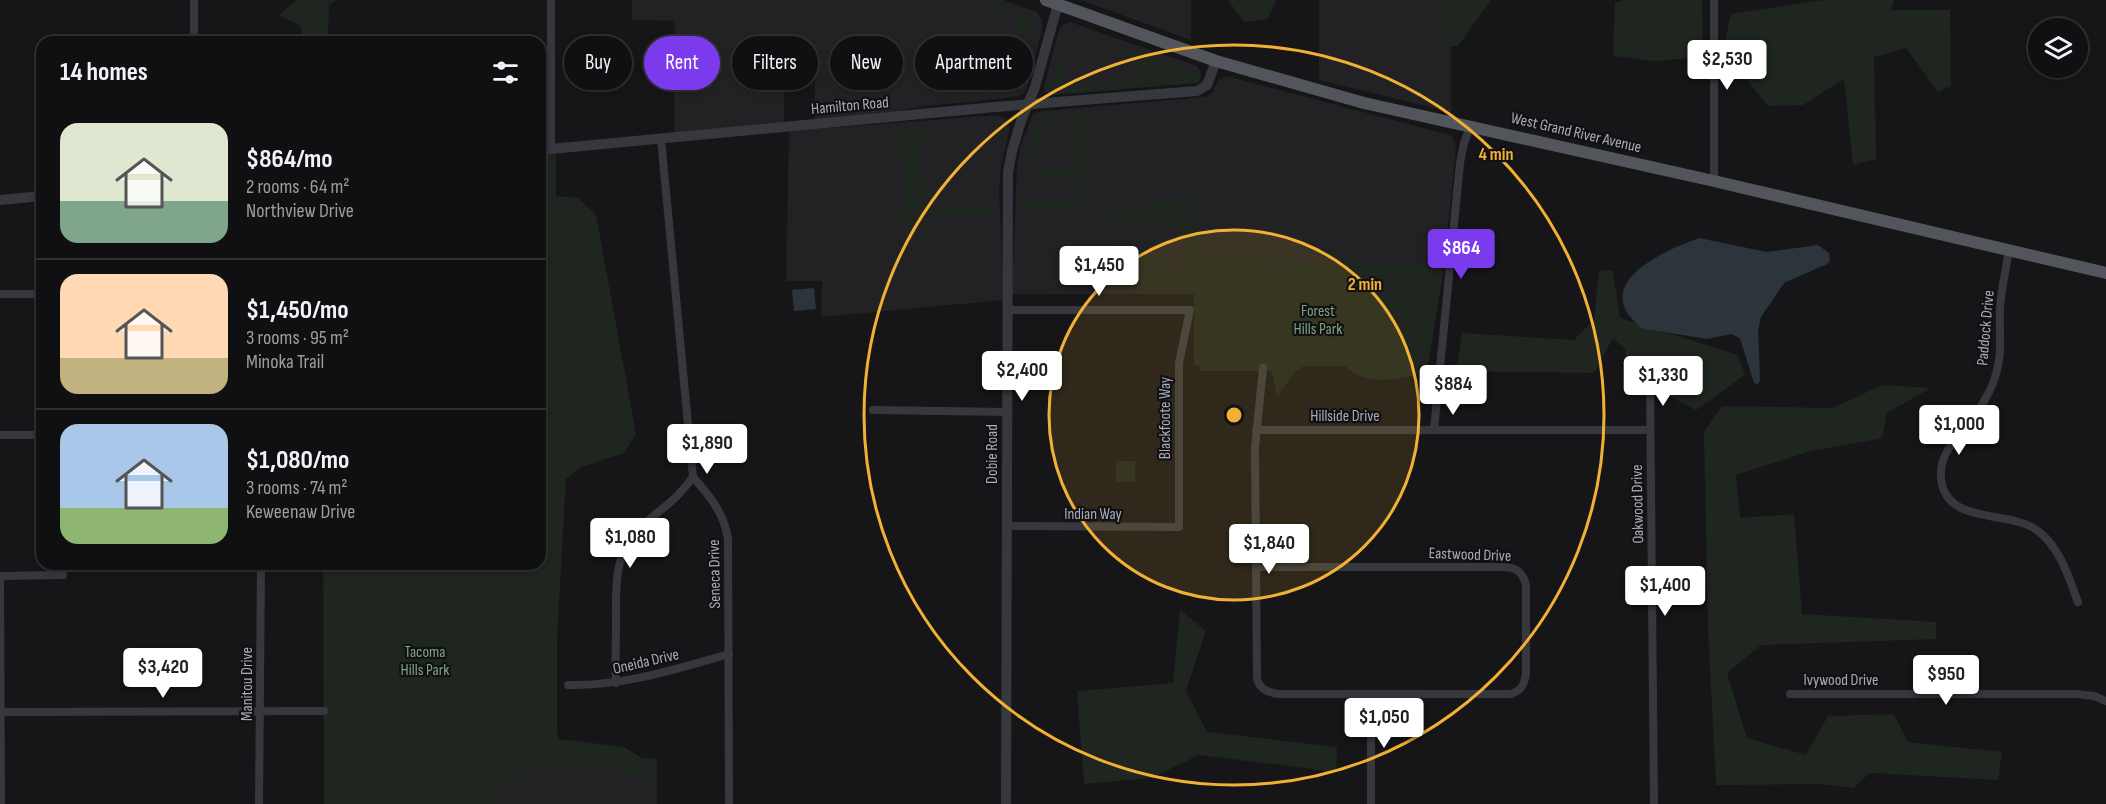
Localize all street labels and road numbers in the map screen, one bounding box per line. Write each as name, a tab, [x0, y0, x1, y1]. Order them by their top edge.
street label: Hamilton Road	[810, 93, 890, 119]
street label: West Grand River Avenue	[1509, 109, 1643, 157]
street label: Paddock Drive	[1973, 289, 1999, 367]
street label: Blackfoote Way	[1156, 377, 1175, 459]
street label: Hillside Drive	[1310, 407, 1380, 426]
street label: Dobie Road	[983, 424, 1002, 484]
street label: Oakwood Drive	[1628, 464, 1648, 544]
street label: Indian Way	[1064, 505, 1122, 524]
street label: Seneca Drive	[705, 539, 725, 609]
street label: Eastwood Drive	[1428, 544, 1512, 566]
street label: Oneida Drive	[611, 645, 681, 679]
street label: Manitou Drive	[238, 647, 257, 721]
street label: Ivywood Drive	[1804, 671, 1878, 690]

